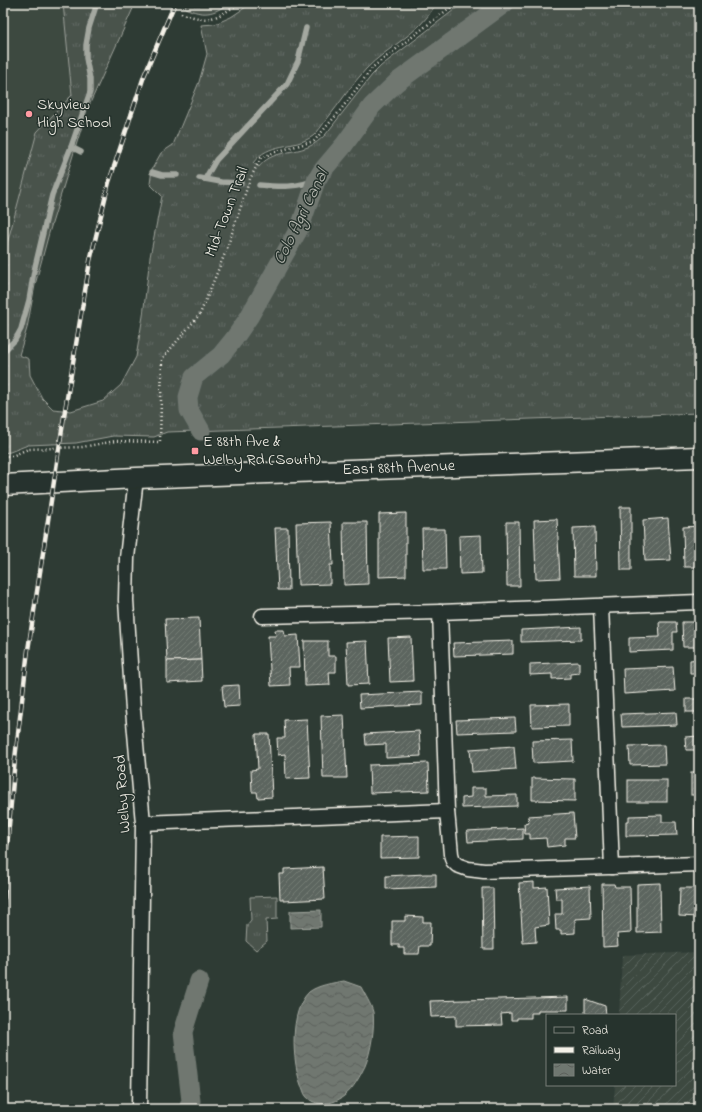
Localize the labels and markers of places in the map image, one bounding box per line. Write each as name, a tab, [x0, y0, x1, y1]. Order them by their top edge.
place label: Skyview High School	[37, 93, 111, 135]
marker: Skyview High School	[24, 109, 34, 119]
place label: E 88th Ave & Welby Rd (South)	[203, 430, 321, 472]
marker: E 88th Ave & Welby Rd (South)	[190, 446, 200, 456]

